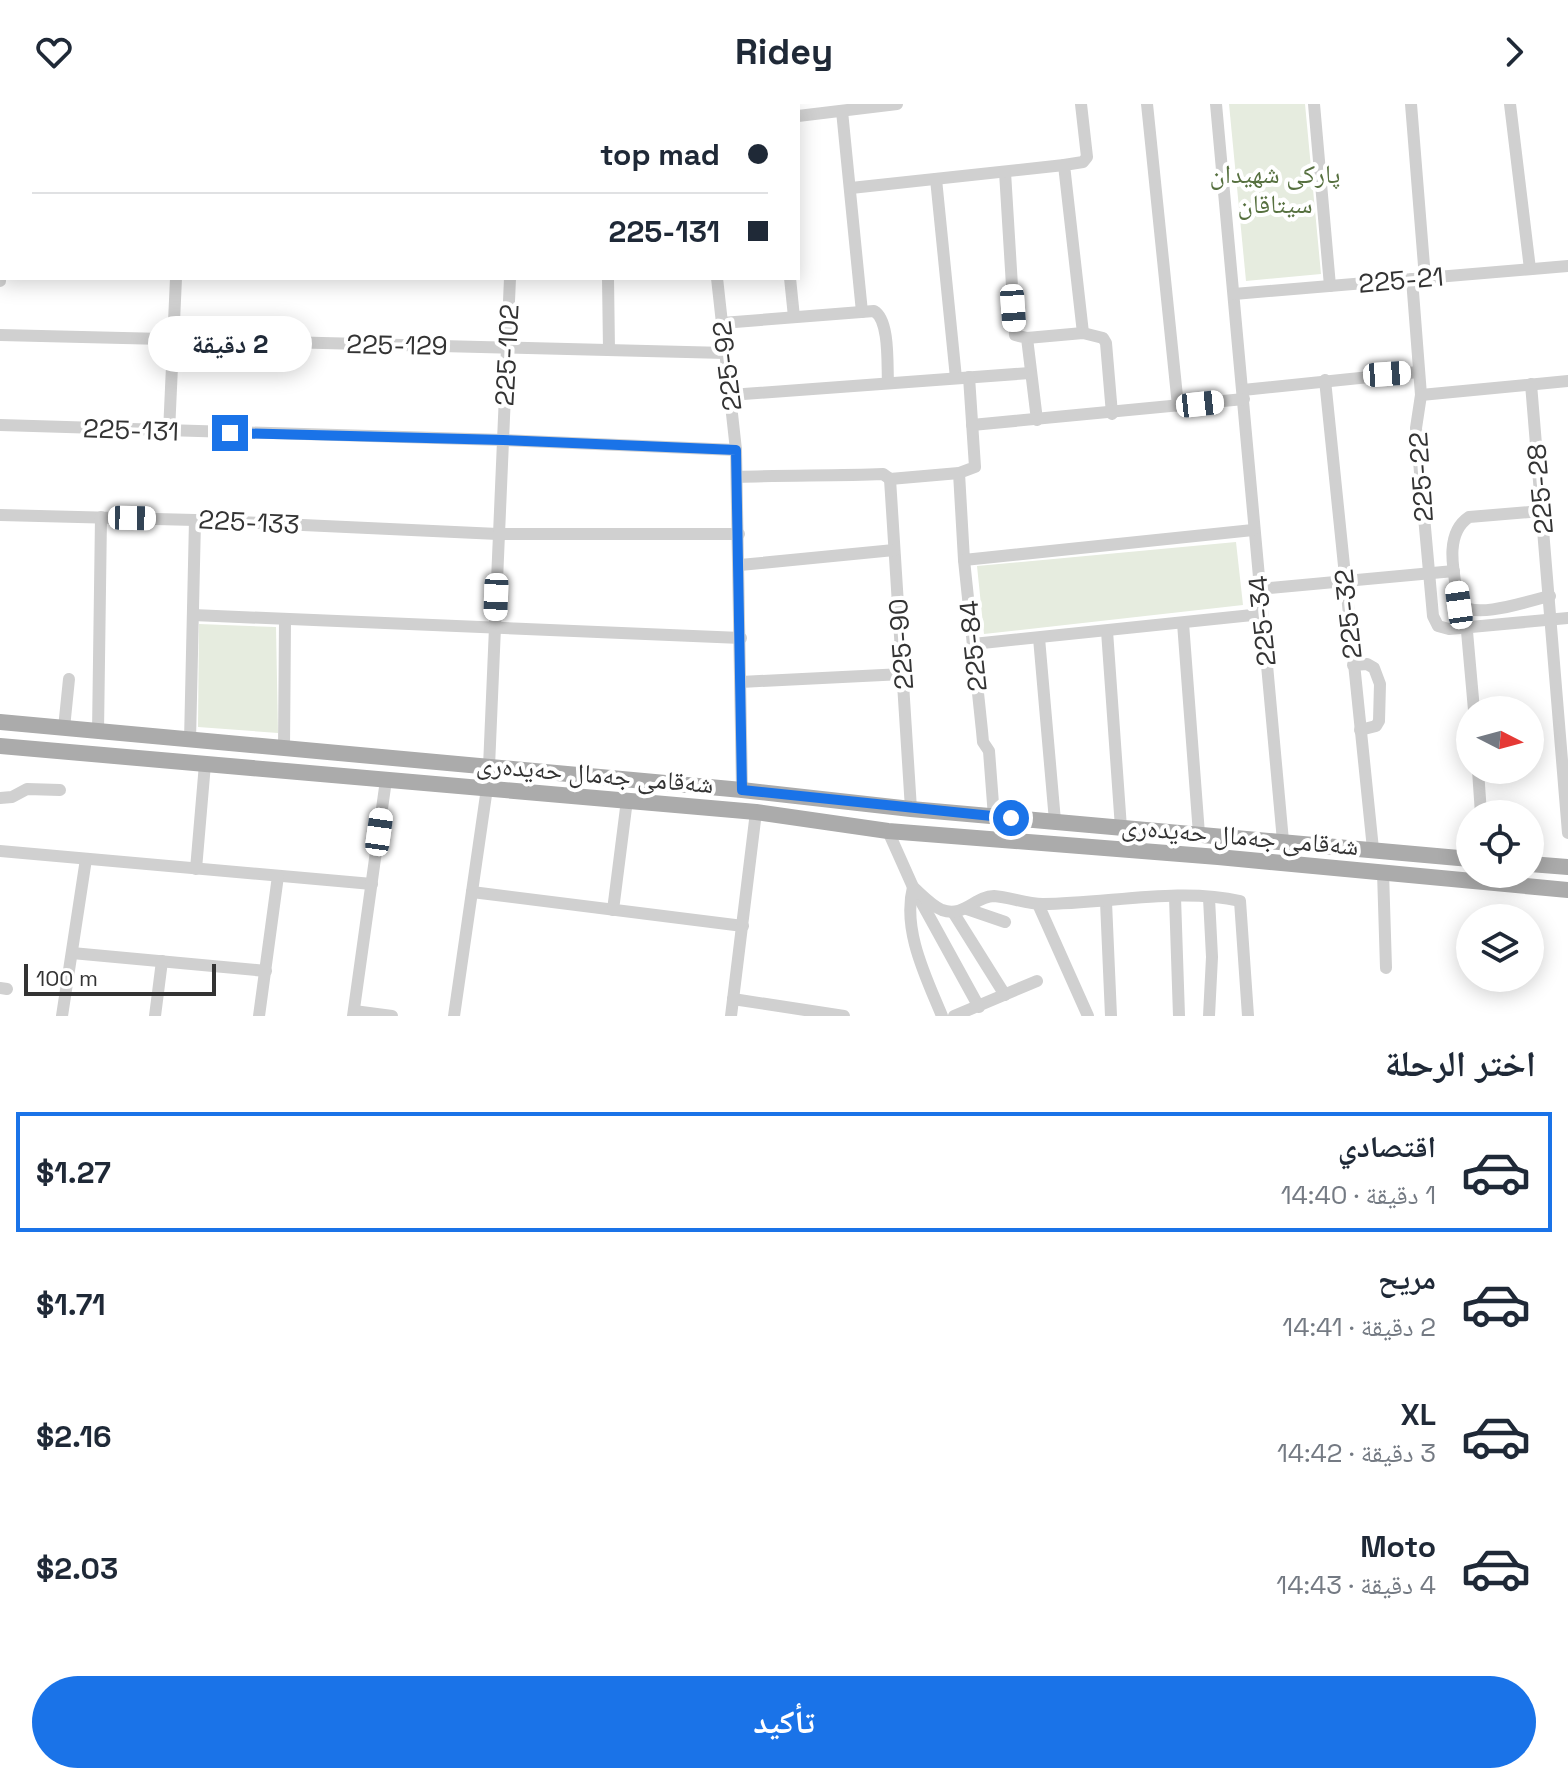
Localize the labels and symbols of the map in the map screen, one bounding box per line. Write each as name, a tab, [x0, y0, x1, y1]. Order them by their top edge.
park label: پارکی شهیدان سیتاقان	[1210, 157, 1341, 221]
street label: 225-21	[1357, 259, 1445, 301]
car	[999, 283, 1027, 333]
street label: 225-102	[487, 303, 527, 407]
callout: 2 دقيقة	[148, 317, 312, 373]
street label: 225-92	[705, 319, 749, 413]
street label: 225-129	[346, 327, 448, 363]
car	[1362, 360, 1412, 388]
car	[1175, 390, 1225, 418]
street label: 225-131	[83, 411, 179, 449]
route end	[212, 415, 248, 451]
street label: 225-22	[1401, 431, 1441, 523]
street label: 225-28	[1519, 442, 1561, 536]
street label: 225-133	[198, 502, 300, 542]
car	[108, 506, 156, 530]
street label: 225-32	[1326, 567, 1370, 661]
car	[483, 573, 509, 621]
street label: 225-34	[1240, 574, 1284, 668]
car	[1444, 580, 1474, 630]
street label: 225-90	[881, 597, 921, 691]
street label: 225-84	[951, 599, 995, 693]
north arrow	[1456, 696, 1544, 784]
street label: شەقامی جەمال حەیدەری	[475, 747, 715, 801]
route start	[993, 800, 1029, 836]
car	[364, 807, 394, 857]
street label: شەقامی جەمال حەیدەری	[1120, 809, 1360, 863]
scale bar	[24, 960, 216, 996]

